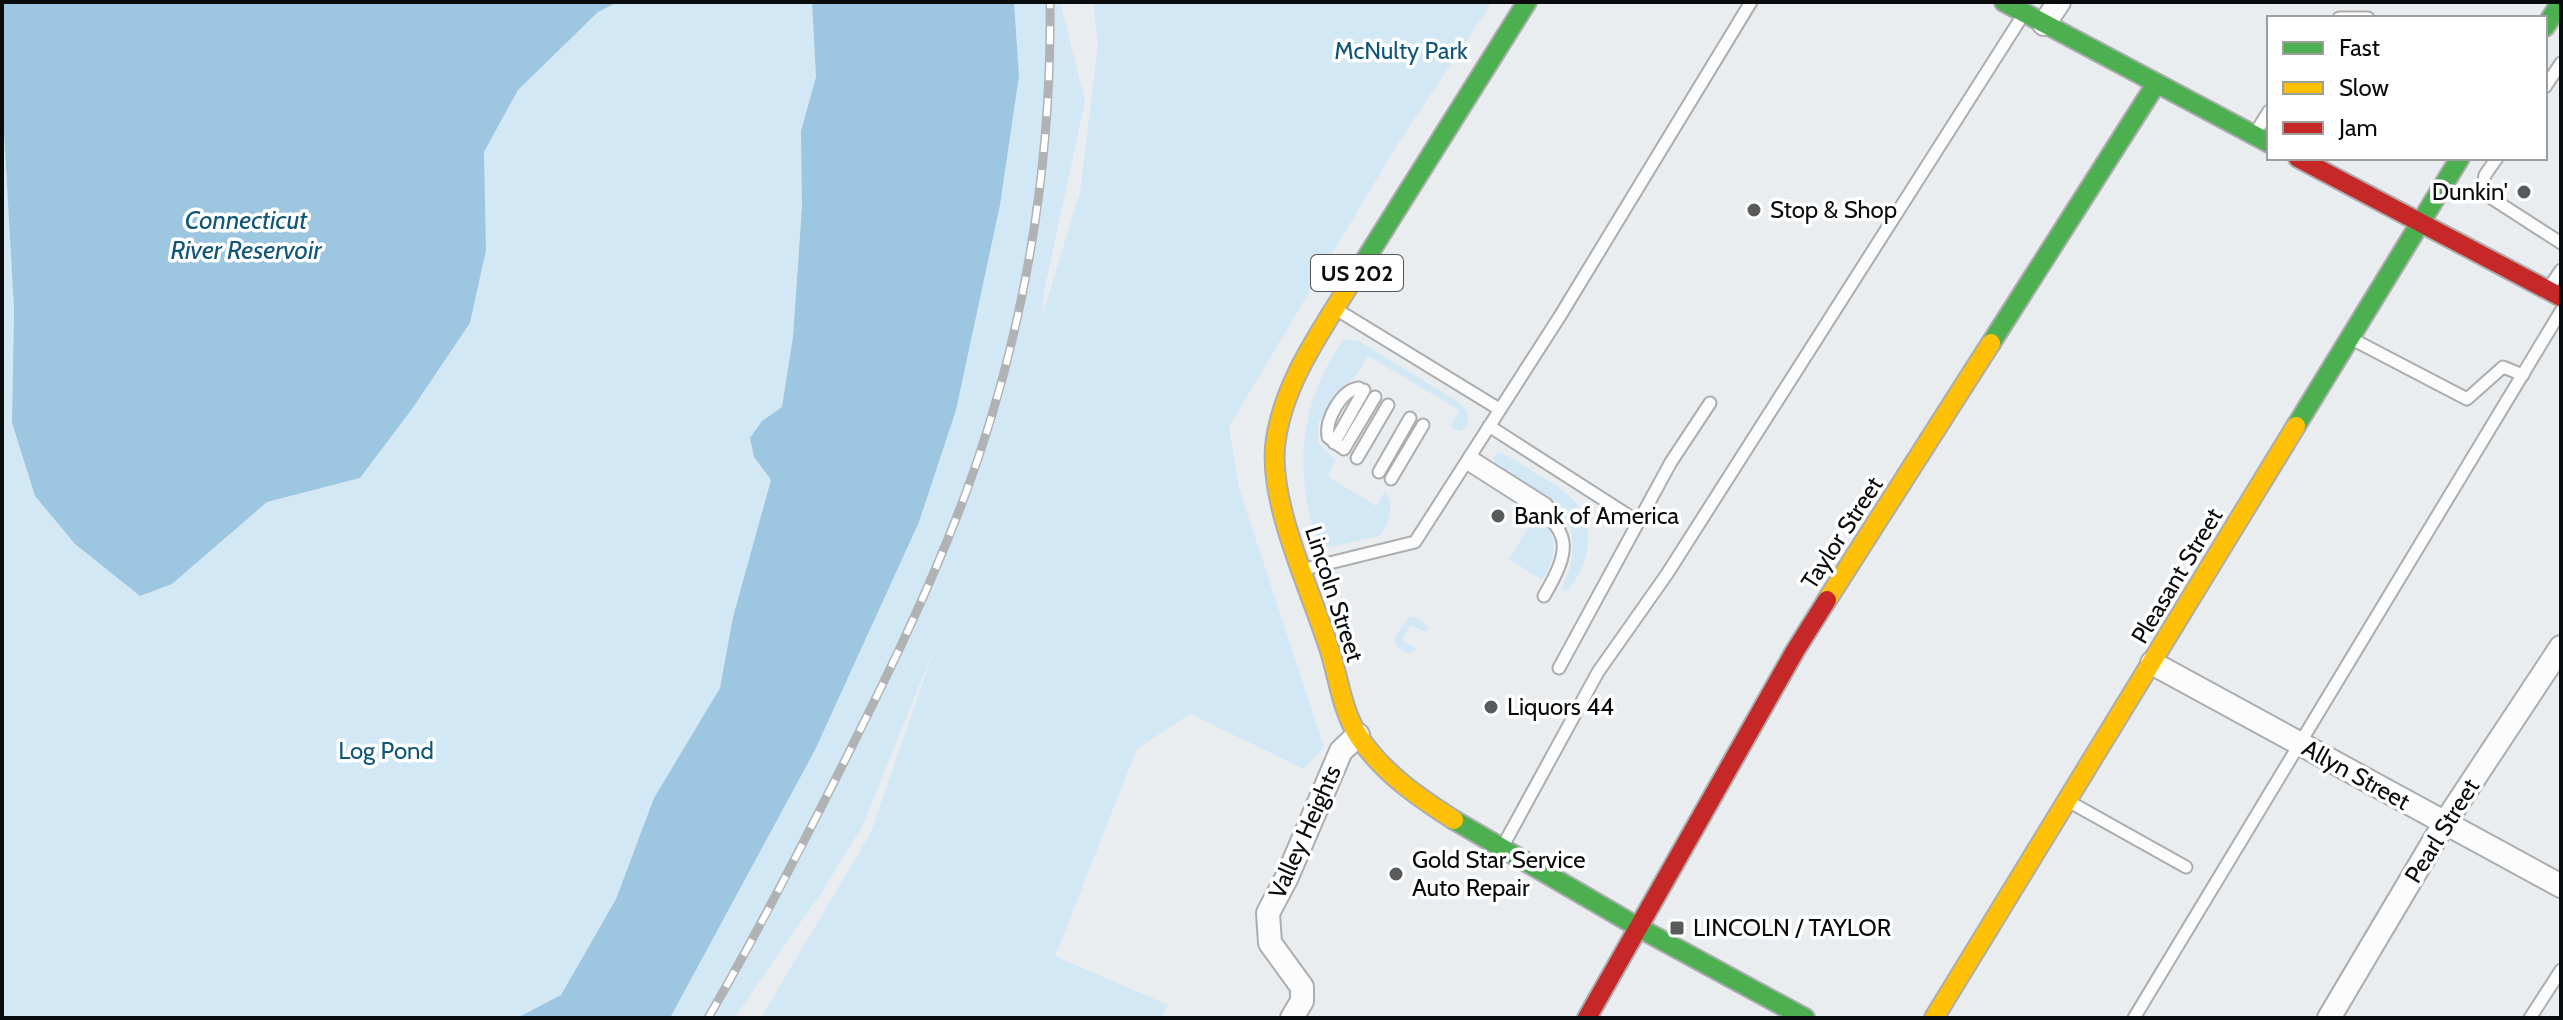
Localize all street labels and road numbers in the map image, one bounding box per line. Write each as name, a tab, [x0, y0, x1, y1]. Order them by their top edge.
road number: US 202	[1311, 255, 1403, 291]
street label: Taylor Street	[1795, 471, 1889, 594]
street label: Pleasant Street	[2125, 503, 2228, 649]
street label: Lincoln Street	[1299, 522, 1370, 665]
street label: Allyn Street	[2297, 733, 2415, 816]
street label: Valley Heights	[1262, 761, 1347, 903]
street label: Pearl Street	[2398, 773, 2485, 888]

